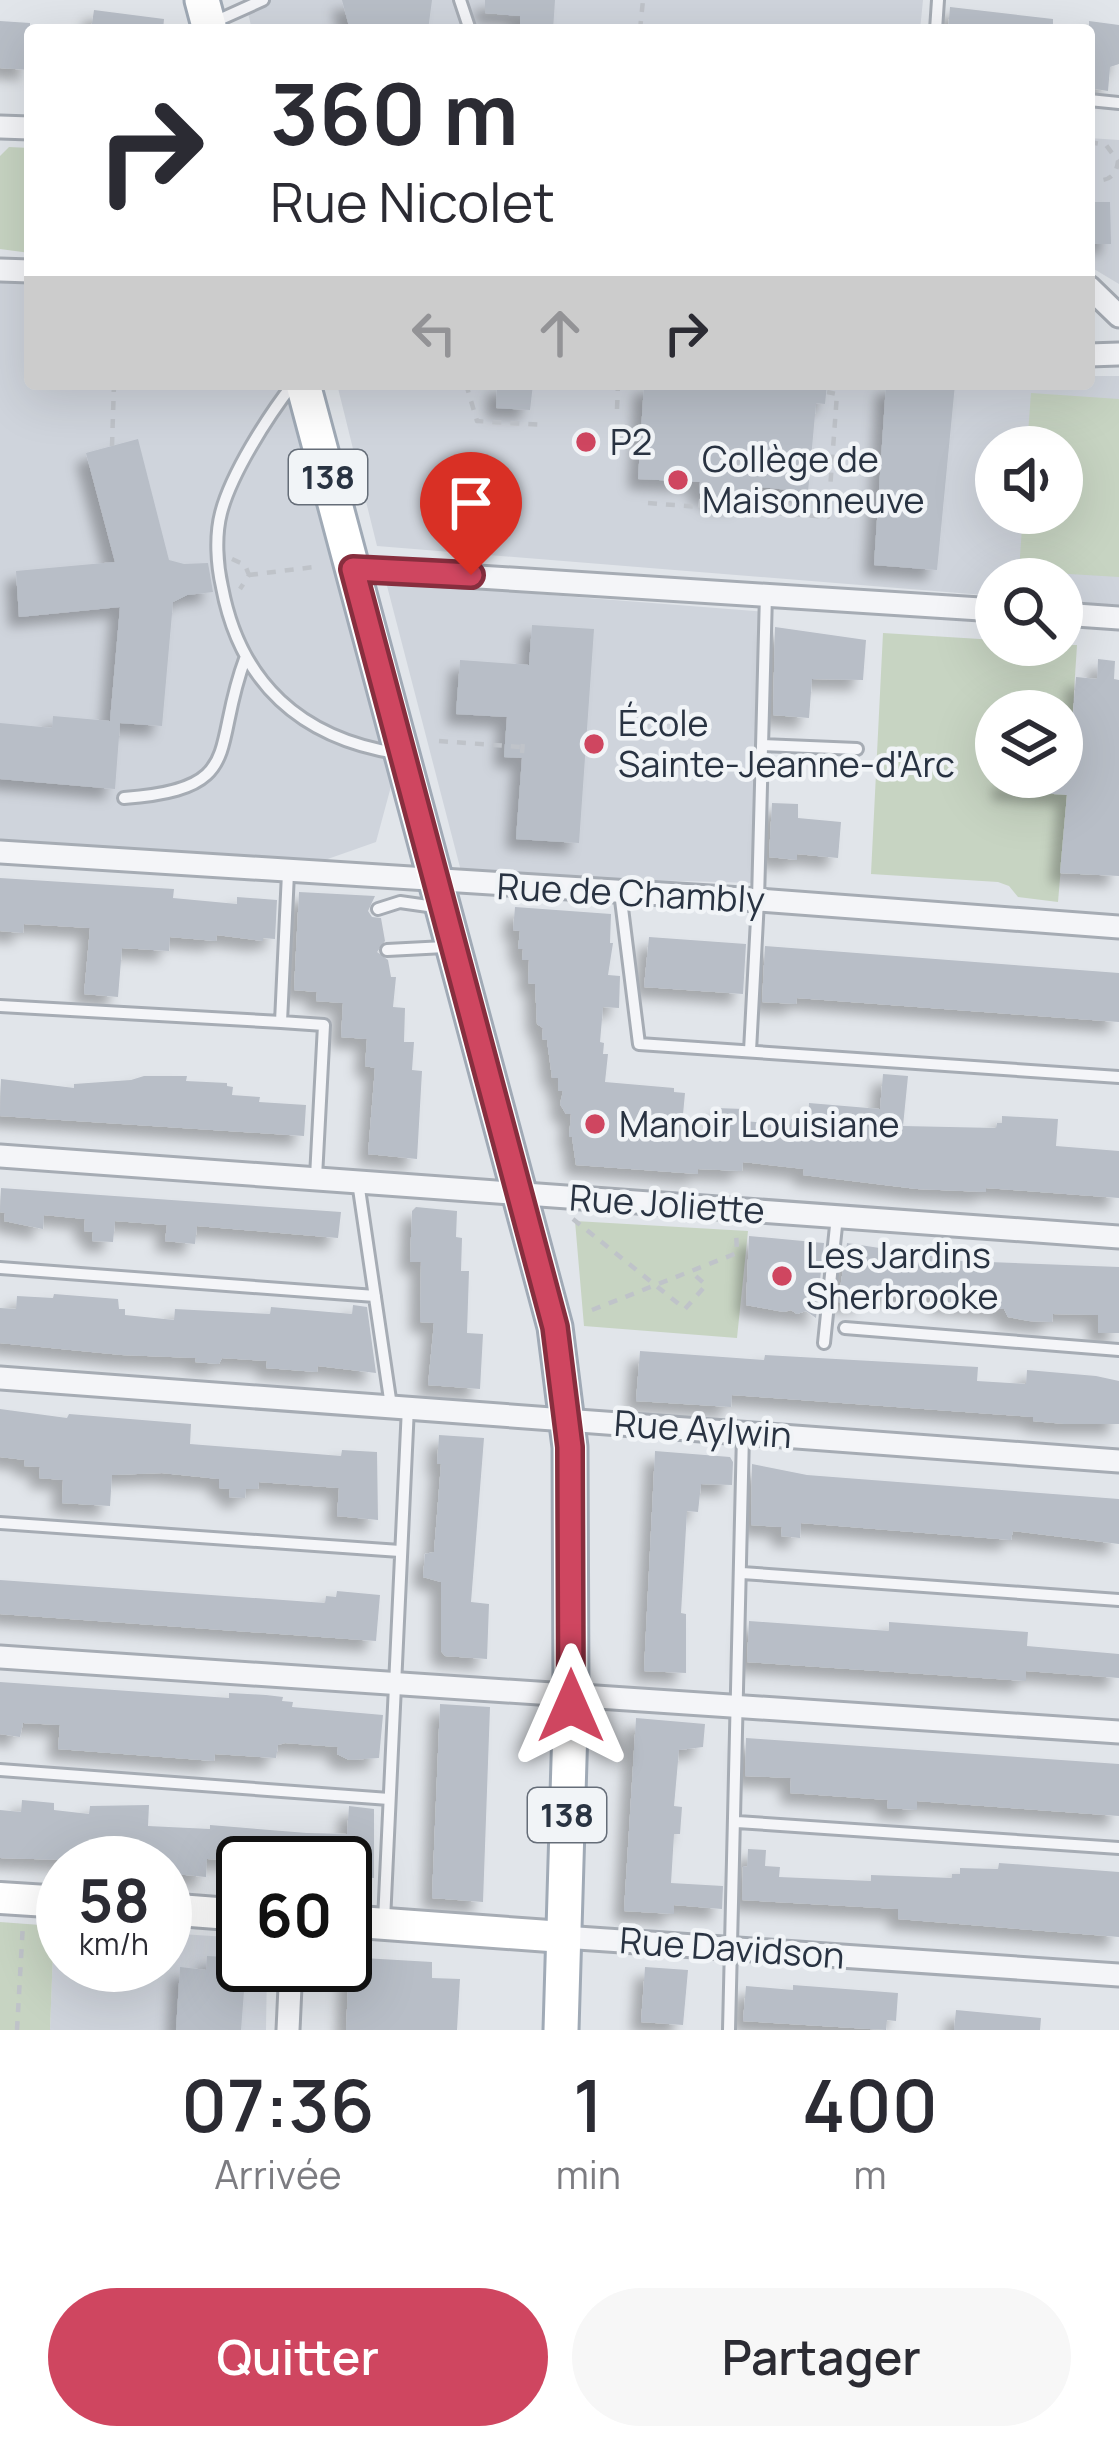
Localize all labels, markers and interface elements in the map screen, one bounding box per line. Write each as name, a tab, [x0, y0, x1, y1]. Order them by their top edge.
text: 360 m	[270, 55, 519, 170]
icon: right	[72, 72, 228, 228]
text: Rue Nicolet	[270, 164, 555, 238]
icon: left	[401, 300, 467, 366]
icon: ahead	[527, 300, 593, 366]
icon: right	[653, 300, 719, 366]
place label: P2	[610, 417, 652, 466]
map controls	[975, 426, 1083, 798]
button: sound	[975, 426, 1083, 534]
marker: P2	[573, 429, 599, 455]
place label: Collège de Maisonneuve	[702, 434, 925, 524]
road number: 138	[289, 450, 367, 504]
pin	[420, 452, 522, 575]
marker: Collège de Maisonneuve	[665, 467, 691, 493]
icon: arrive	[438, 470, 504, 536]
button: search	[975, 558, 1083, 666]
button: layers	[975, 690, 1083, 798]
place label: École Sainte-Jeanne-d'Arc	[618, 698, 955, 788]
marker: École Sainte-Jeanne-d'Arc	[581, 731, 607, 757]
street label: Rue de Chambly	[496, 861, 766, 924]
place label: Manoir Louisiane	[619, 1099, 899, 1148]
marker: Manoir Louisiane	[582, 1111, 608, 1137]
street label: Rue Joliette	[568, 1172, 766, 1235]
place label: Les Jardins Sherbrooke	[806, 1230, 999, 1320]
marker: Les Jardins Sherbrooke	[769, 1263, 795, 1289]
street label: Rue Aylwin	[612, 1398, 794, 1459]
position arrow	[508, 1643, 634, 1769]
road number: 138	[528, 1788, 606, 1842]
speed limit sign: 60	[216, 1836, 372, 1992]
text: 58	[78, 1858, 150, 1940]
street label: Rue Davidson	[618, 1915, 846, 1980]
text: km/h	[79, 1923, 149, 1964]
text: 07:36	[181, 2055, 375, 2154]
text: 1	[573, 2055, 604, 2154]
text: 400	[802, 2055, 938, 2154]
text: Arrivée	[214, 2147, 341, 2201]
text: min	[556, 2147, 621, 2201]
text: m	[853, 2147, 887, 2201]
button: Quitter	[48, 2288, 548, 2426]
button: Partager	[572, 2288, 1071, 2426]

